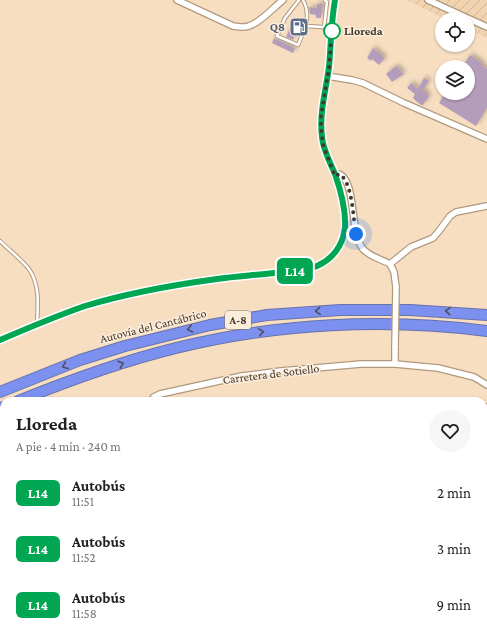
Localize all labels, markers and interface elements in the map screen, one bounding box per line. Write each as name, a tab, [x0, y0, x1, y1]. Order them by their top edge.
map controls	[435, 12, 475, 100]
button: locate	[435, 12, 475, 52]
fuel station icon: Q8	[288, 16, 310, 38]
place label: Q8	[270, 20, 285, 34]
marker: Lloreda	[323, 22, 341, 40]
place label: Lloreda	[344, 24, 383, 38]
button: layers	[435, 60, 475, 100]
your location	[346, 224, 366, 244]
line badge: L14	[272, 258, 318, 284]
text: L14	[285, 263, 305, 279]
street label: Autovía del Cantábrico	[98, 306, 208, 346]
one-way arrow	[315, 307, 321, 315]
one-way arrow	[445, 307, 451, 316]
road number: A-8	[225, 311, 251, 329]
one-way arrow	[187, 325, 193, 333]
one-way arrow	[258, 328, 264, 337]
one-way arrow	[117, 360, 124, 369]
one-way arrow	[62, 361, 69, 369]
street label: Carretera de Sotiello	[222, 361, 320, 387]
button: heart	[429, 410, 471, 452]
text: Lloreda	[16, 413, 77, 434]
text: A pie · 4 min · 240 m	[16, 439, 121, 454]
text: Autobús	[72, 478, 125, 494]
text: L14	[28, 485, 48, 501]
text: 2 min	[437, 485, 471, 501]
text: 11:51	[72, 494, 94, 509]
text: Autobús	[72, 534, 125, 550]
text: L14	[28, 541, 48, 557]
text: 3 min	[437, 541, 471, 557]
text: 11:52	[72, 550, 96, 565]
text: Autobús	[72, 590, 125, 606]
text: L14	[28, 597, 48, 613]
text: 9 min	[437, 597, 471, 613]
text: 11:58	[72, 606, 97, 621]

